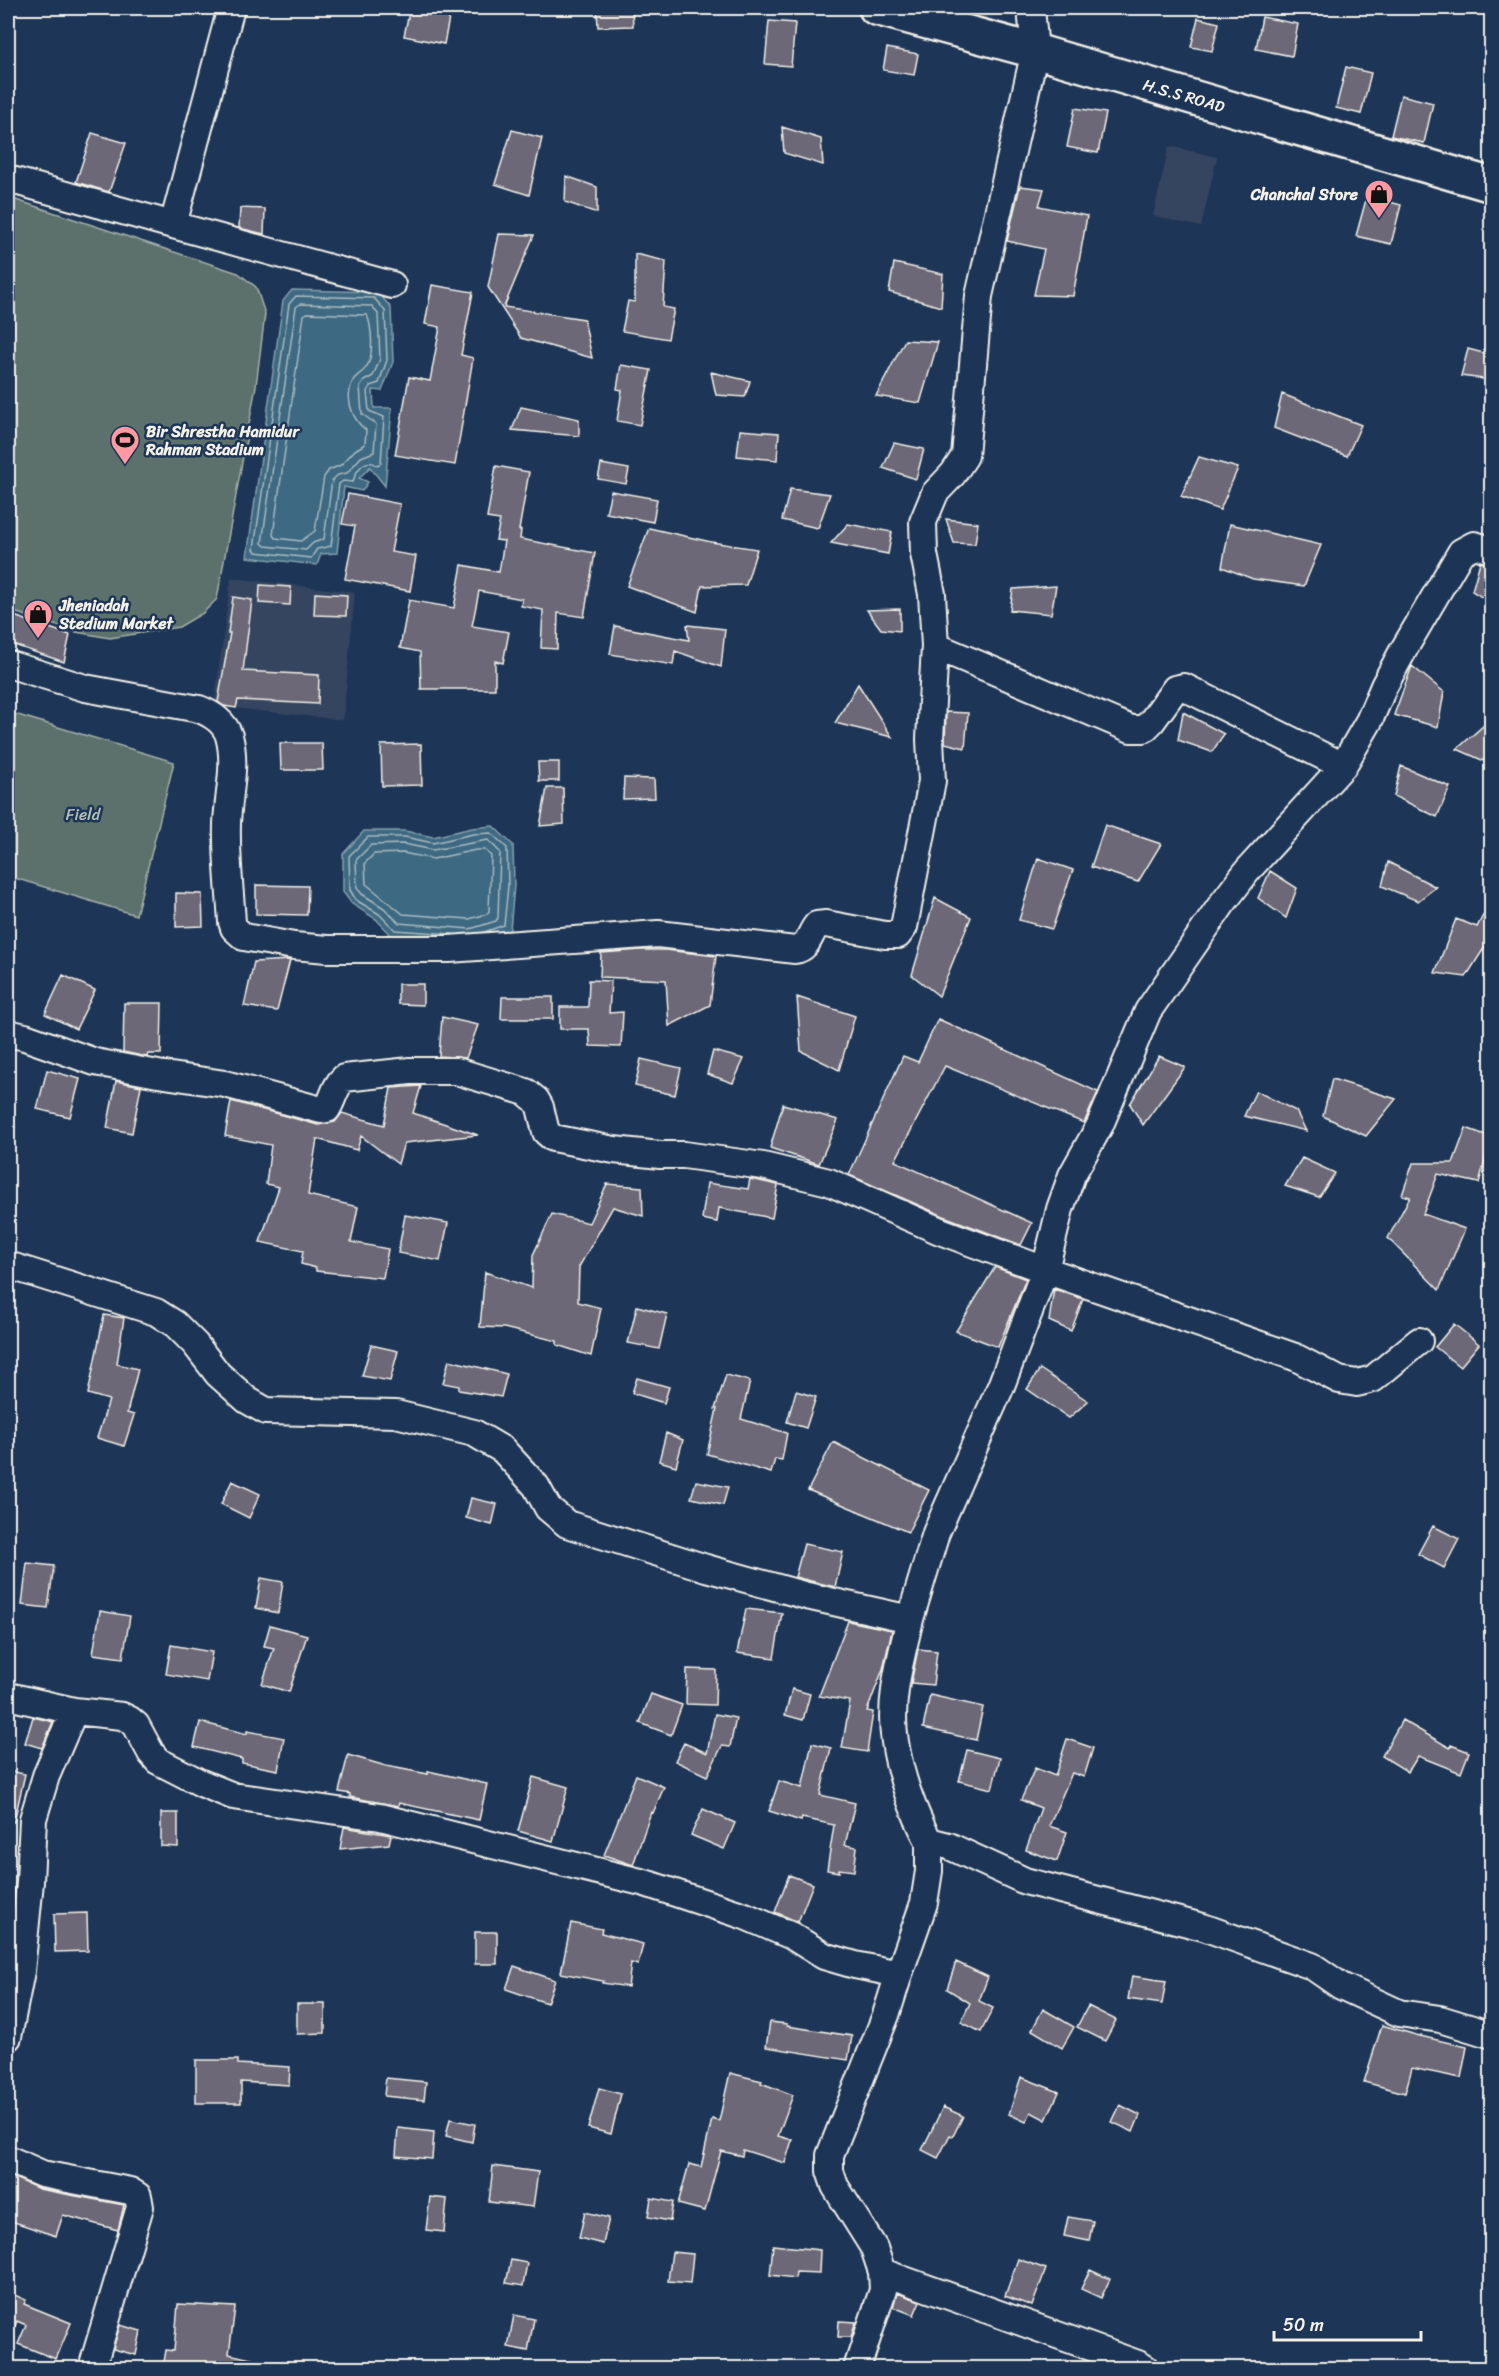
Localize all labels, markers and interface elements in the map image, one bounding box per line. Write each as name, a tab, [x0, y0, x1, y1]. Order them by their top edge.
street label: H.S.S ROAD	[1140, 70, 1229, 121]
shop icon: Chanchal Store	[1363, 178, 1395, 220]
place label: Chanchal Store	[1250, 180, 1359, 209]
place label: Bir Shrestha Hamidur Rahman Stadium	[145, 417, 300, 464]
sports icon: Bir Shrestha Hamidur Rahman Stadium	[109, 424, 141, 466]
place label: Jheniadah Stedium Market	[58, 591, 175, 638]
shop icon: Jheniadah Stedium Market	[22, 598, 54, 640]
park label: Field	[66, 800, 102, 829]
scale bar	[1274, 2304, 1421, 2342]
text: 50 m	[1283, 2309, 1324, 2341]

